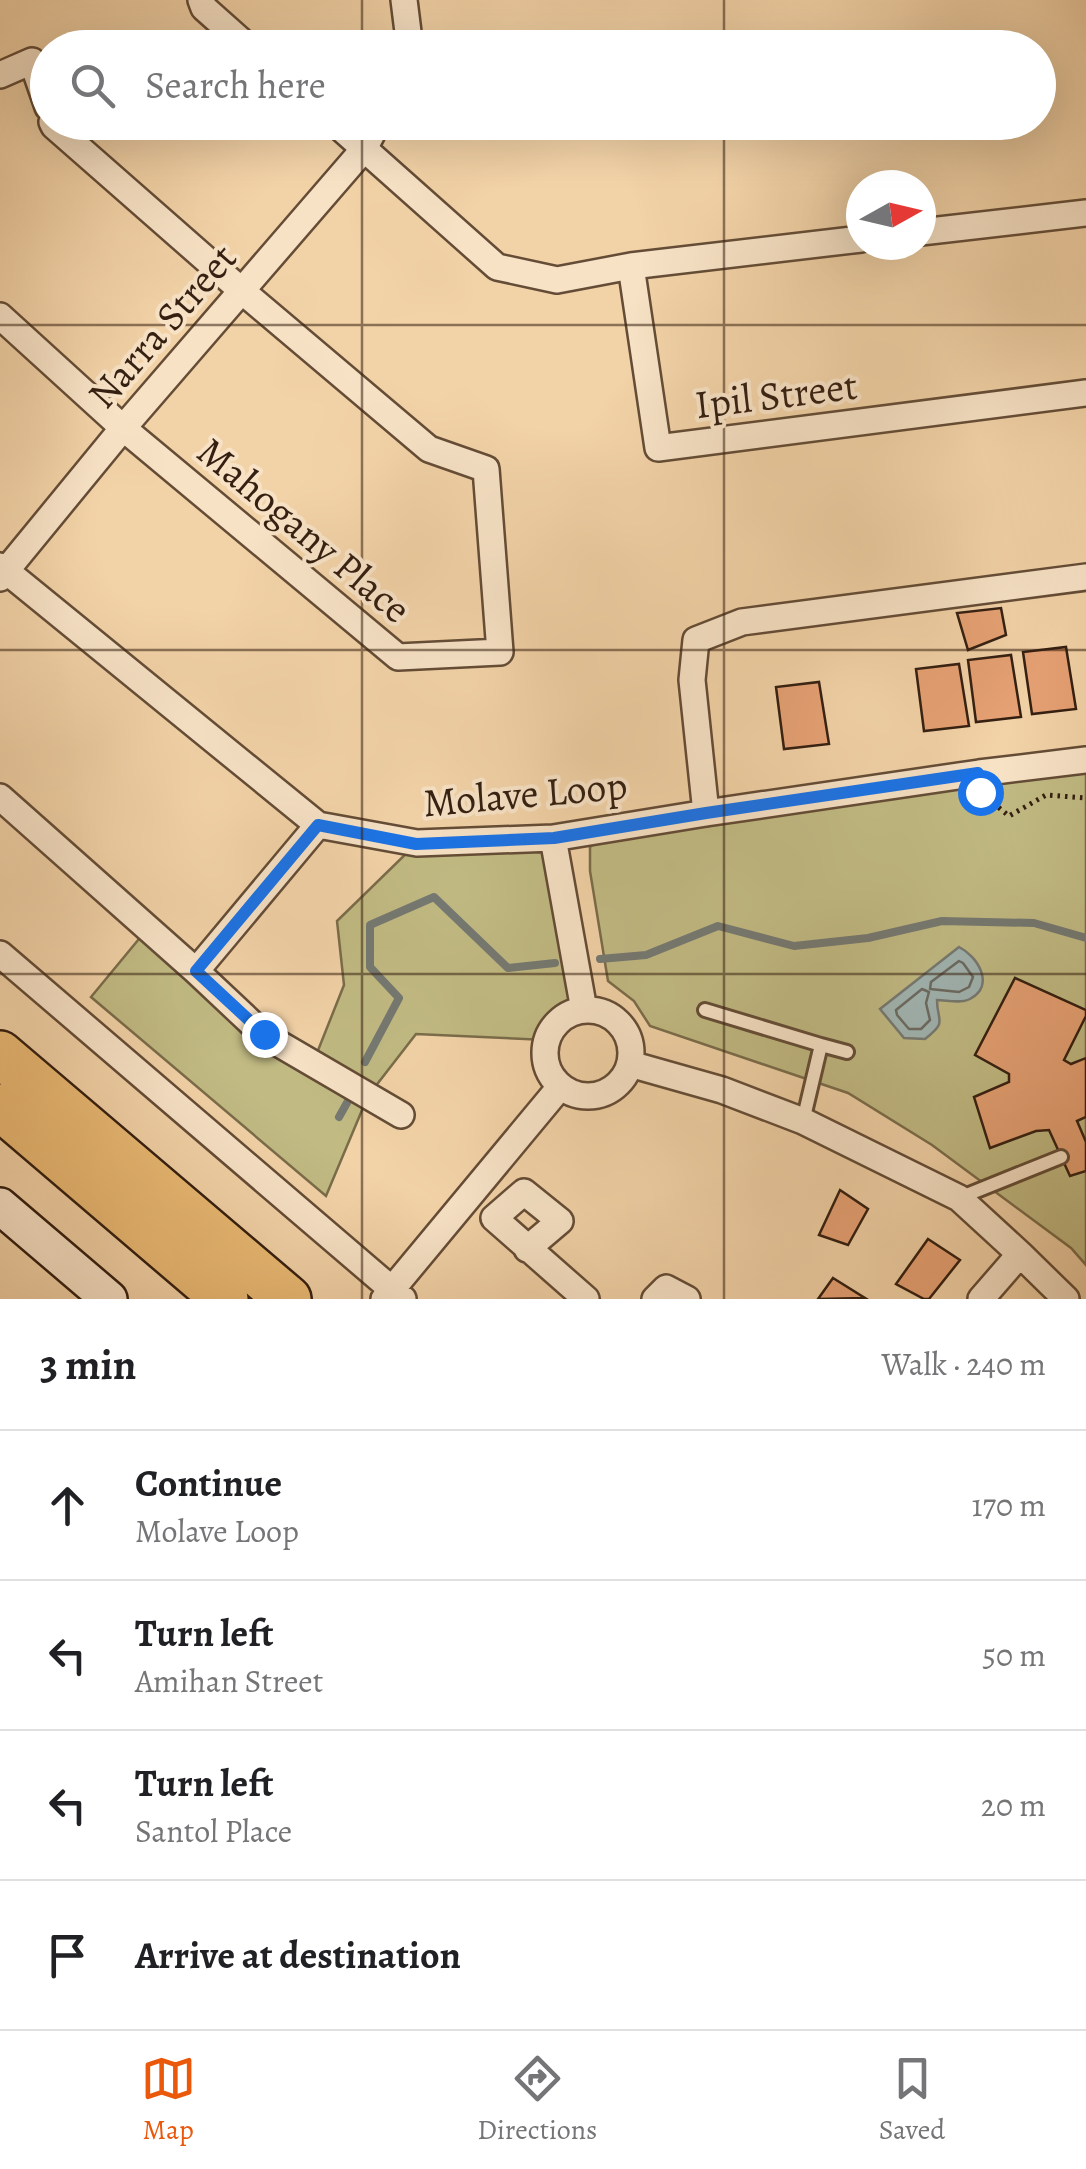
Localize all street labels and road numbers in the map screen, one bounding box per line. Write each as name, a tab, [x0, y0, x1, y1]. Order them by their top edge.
street label: Narra Street	[75, 232, 249, 420]
street label: Ipil Street	[692, 358, 860, 432]
street label: Mahogany Place	[186, 424, 422, 636]
street label: Molave Loop	[421, 758, 629, 830]

